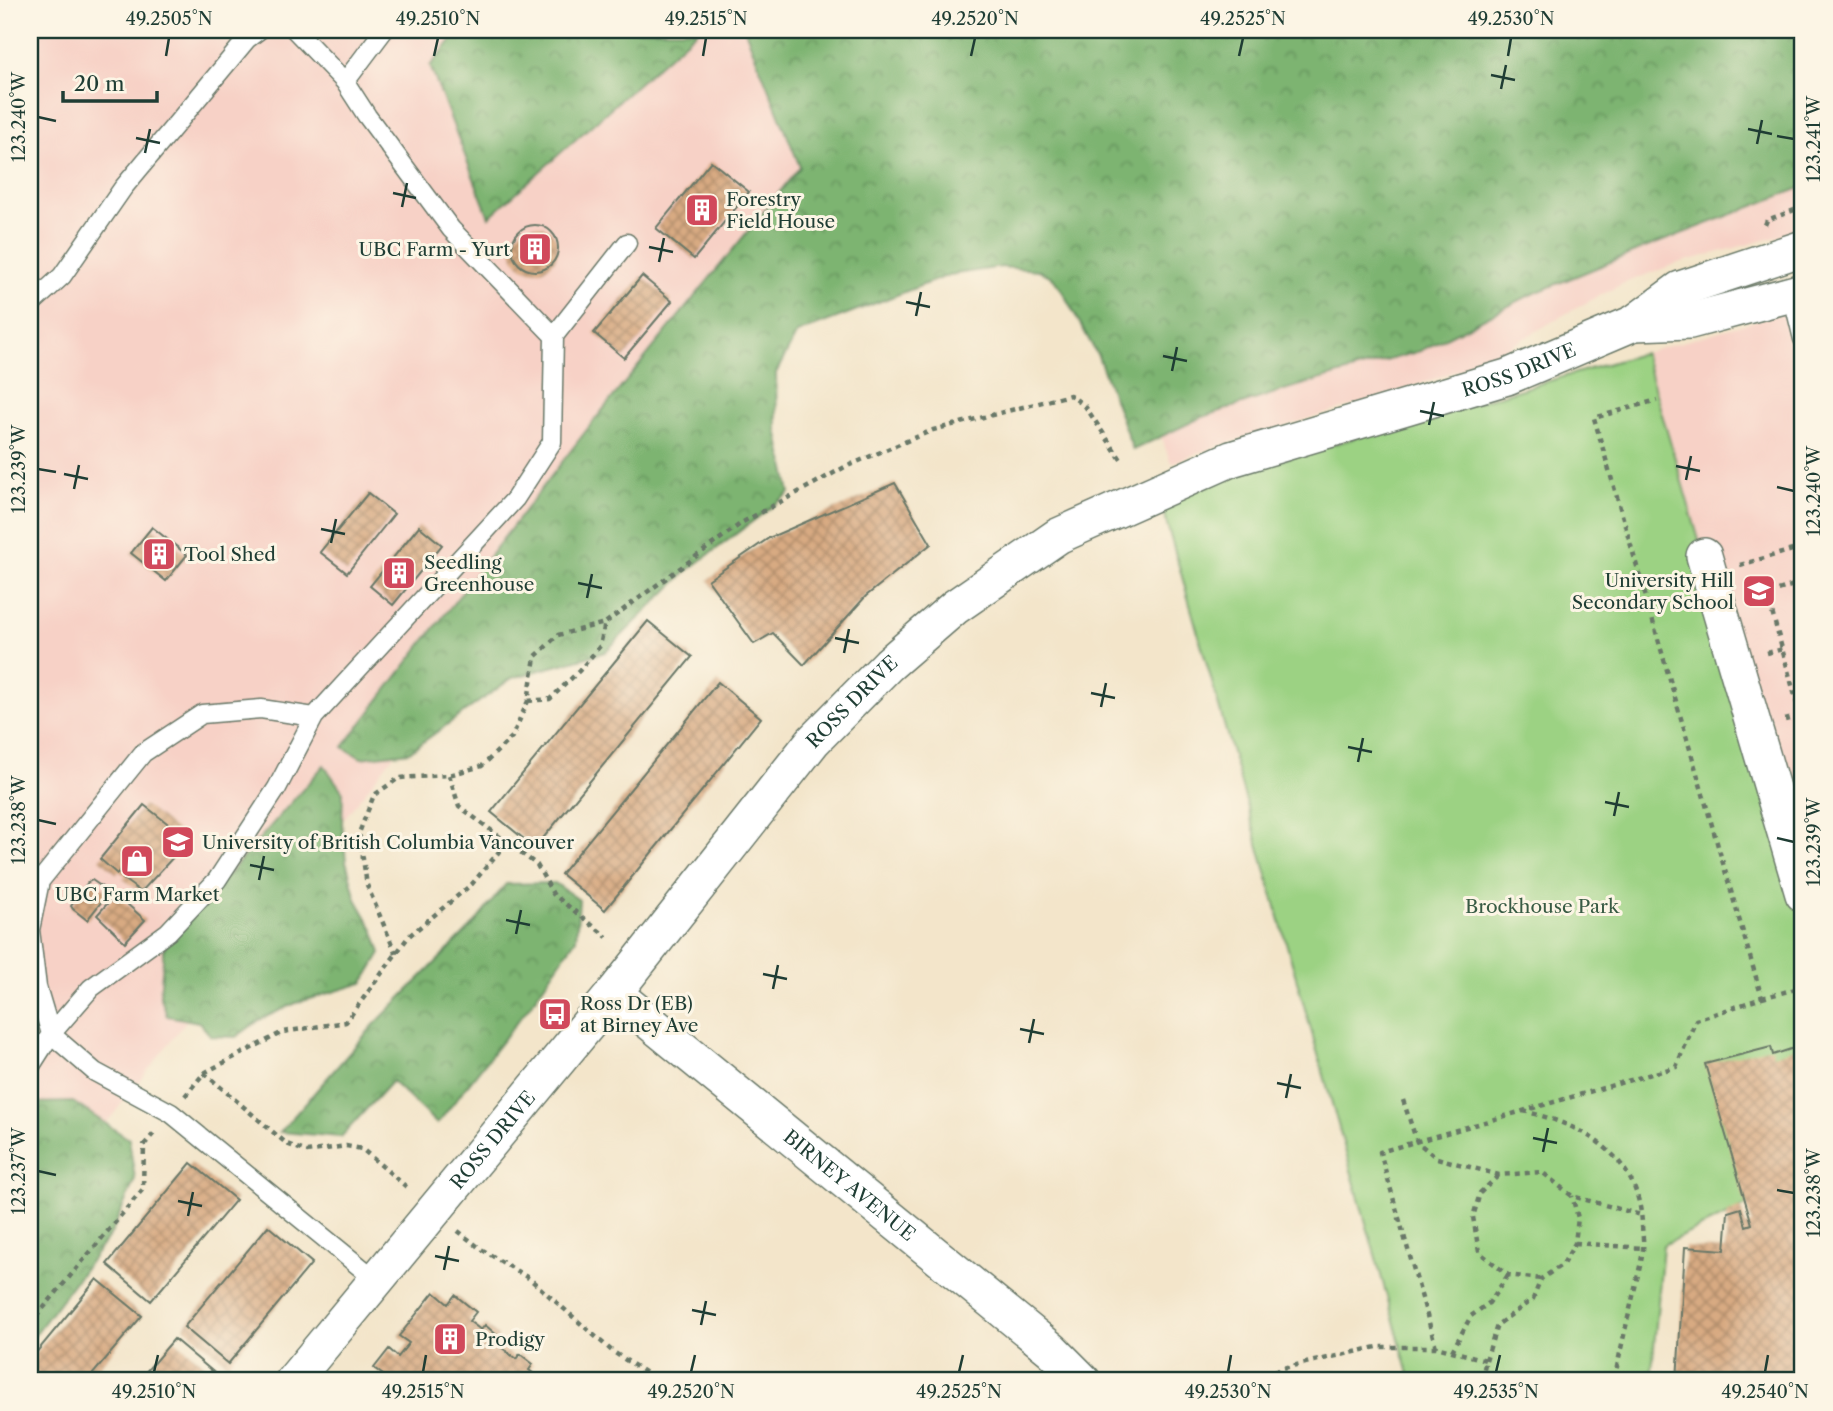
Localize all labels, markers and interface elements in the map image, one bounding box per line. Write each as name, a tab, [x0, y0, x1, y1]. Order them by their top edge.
text: 49.2505°N	[125, 8, 213, 30]
text: 49.2510°N	[396, 8, 481, 30]
text: 49.2515°N	[664, 8, 748, 30]
text: 49.2520°N	[931, 8, 1019, 30]
text: 49.2525°N	[1200, 8, 1286, 30]
text: 49.2530°N	[1467, 8, 1555, 30]
scale bar	[63, 60, 158, 104]
text: 123.240°W	[8, 70, 30, 162]
text: 20 m	[74, 71, 125, 96]
text: 123.241°W	[1803, 95, 1825, 182]
place label: Forestry Field House	[726, 188, 835, 233]
building icon: Forestry Field House	[683, 191, 721, 229]
building icon: UBC Farm - Yurt	[516, 230, 554, 268]
place label: UBC Farm - Yurt	[358, 238, 510, 261]
street label: ROSS DRIVE	[1459, 338, 1579, 401]
text: 123.239°W	[8, 423, 30, 514]
text: 123.240°W	[1803, 444, 1825, 536]
building icon: Tool Shed	[140, 535, 178, 573]
place label: Tool Shed	[184, 543, 276, 566]
place label: Seedling Greenhouse	[424, 551, 534, 596]
building icon: Seedling Greenhouse	[380, 554, 418, 592]
place label: University Hill Secondary School	[1572, 569, 1734, 614]
school or university icon: University Hill Secondary School	[1740, 572, 1778, 610]
street label: ROSS DRIVE	[801, 650, 902, 753]
text: 123.238°W	[8, 774, 30, 865]
text: 123.239°W	[1803, 796, 1825, 887]
school or university icon: University of British Columbia Vancouver	[159, 823, 197, 861]
place label: University of British Columbia Vancouver	[202, 831, 574, 854]
shop icon: UBC Farm Market	[118, 842, 156, 880]
place label: UBC Farm Market	[55, 883, 220, 906]
park label: Brockhouse Park	[1465, 895, 1620, 918]
place label: Ross Dr (EB) at Birney Ave	[580, 992, 699, 1037]
bus stop icon: Ross Dr (EB) at Birney Ave	[536, 995, 574, 1033]
street label: ROSS DRIVE	[445, 1086, 540, 1194]
street label: BIRNEY AVENUE	[779, 1125, 920, 1245]
text: 123.237°W	[8, 1126, 30, 1215]
text: 123.238°W	[1803, 1147, 1825, 1238]
building icon: Prodigy	[431, 1320, 469, 1358]
place label: Prodigy	[475, 1328, 545, 1351]
text: 49.2510°N	[112, 1381, 197, 1403]
text: 49.2515°N	[381, 1381, 465, 1403]
text: 49.2520°N	[647, 1381, 735, 1403]
text: 49.2525°N	[916, 1381, 1002, 1403]
text: 49.2530°N	[1184, 1381, 1272, 1403]
text: 49.2535°N	[1453, 1381, 1539, 1403]
text: 49.2540°N	[1721, 1381, 1809, 1403]

